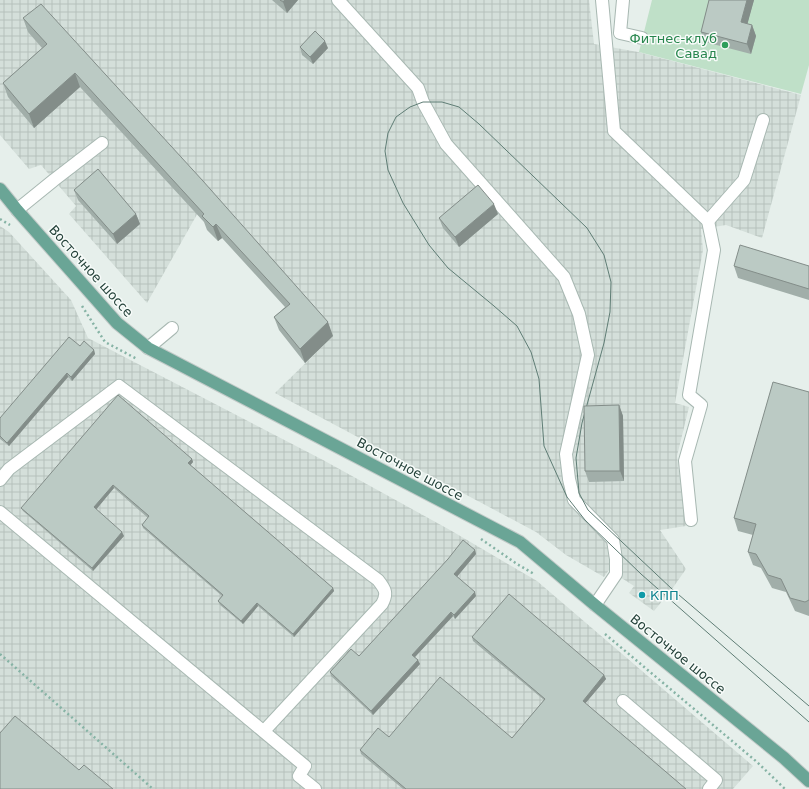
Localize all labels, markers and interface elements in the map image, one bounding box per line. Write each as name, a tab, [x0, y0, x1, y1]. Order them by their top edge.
place label: Фитнес-клуб Савад	[630, 31, 717, 61]
marker: Фитнес-клуб Савад	[720, 40, 730, 50]
street label: Восточное шоссе	[46, 222, 136, 320]
street label: Восточное шоссе	[354, 435, 466, 503]
place label: КПП	[650, 588, 679, 603]
marker: КПП	[637, 590, 647, 600]
street label: Восточное шоссе	[627, 611, 729, 697]

